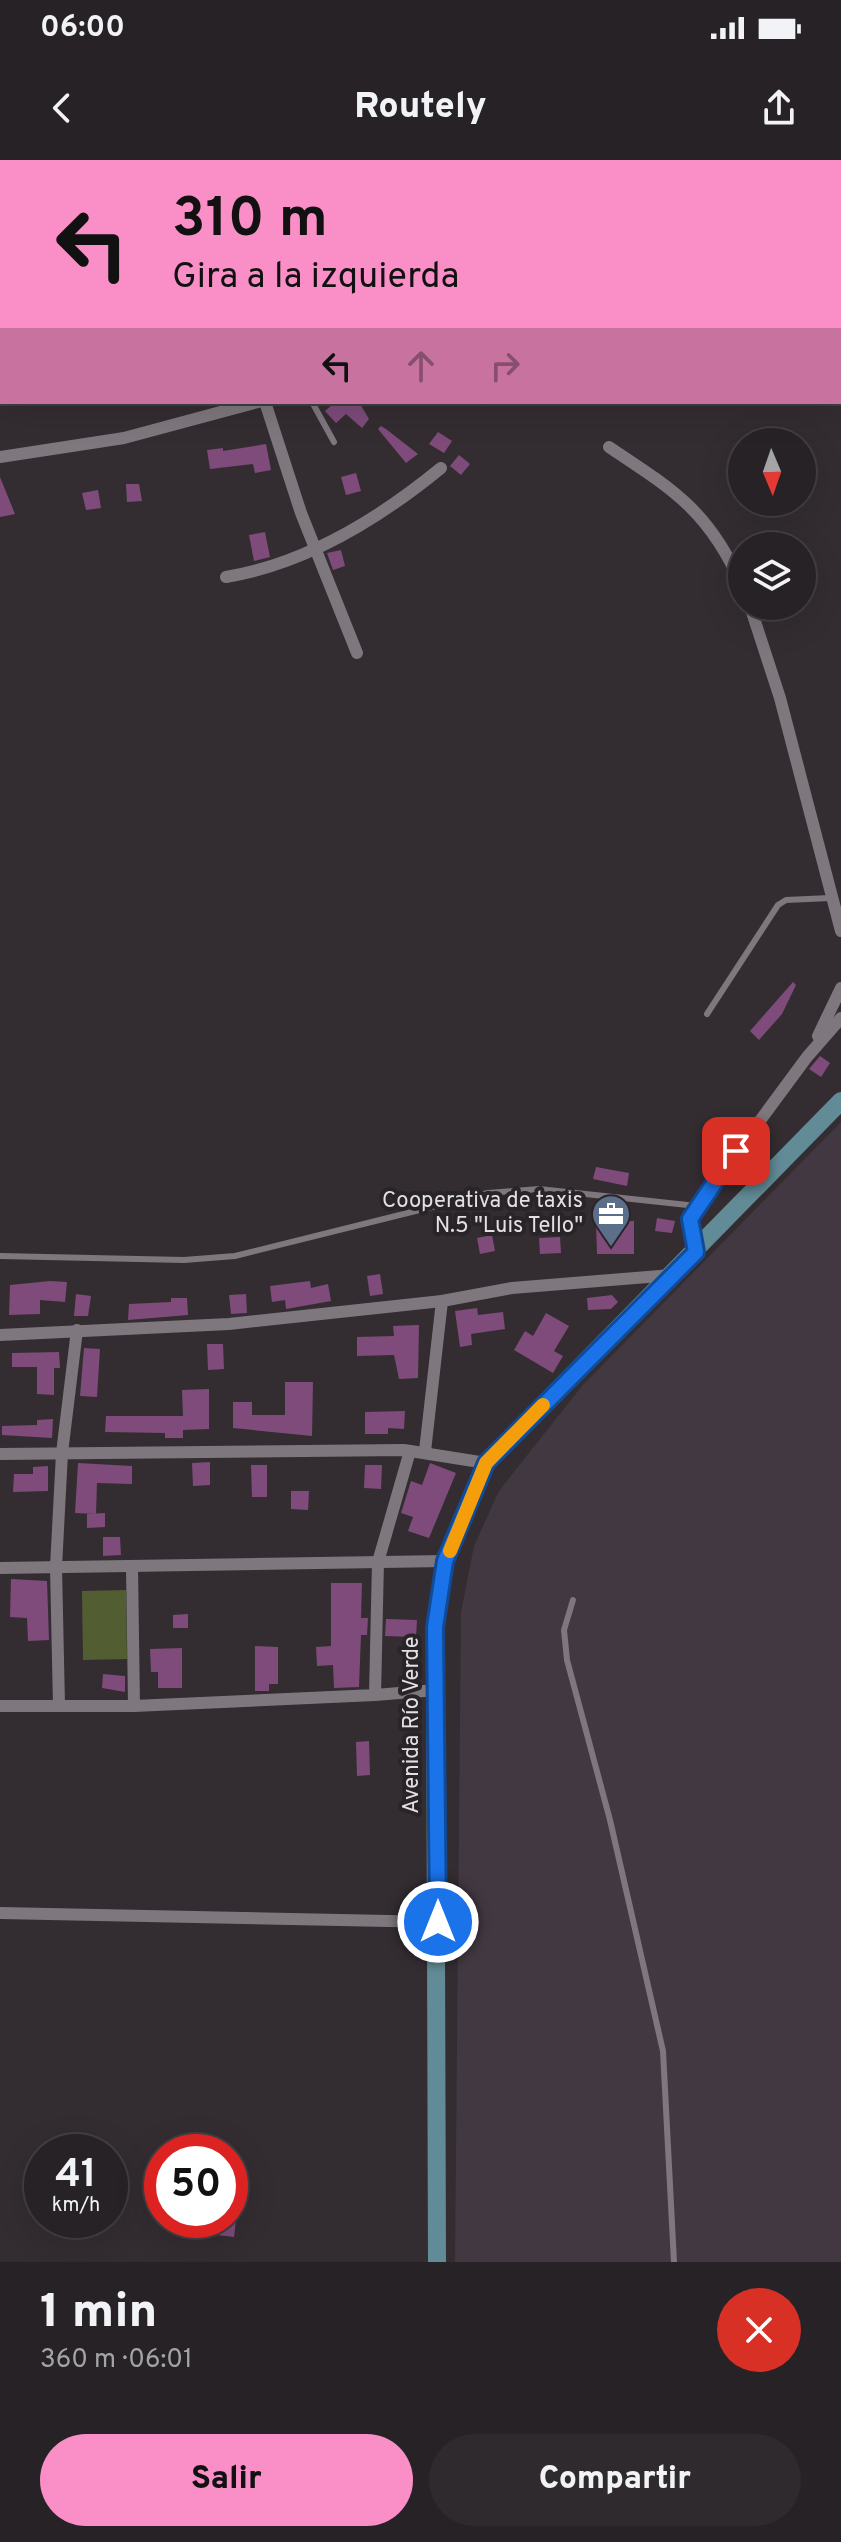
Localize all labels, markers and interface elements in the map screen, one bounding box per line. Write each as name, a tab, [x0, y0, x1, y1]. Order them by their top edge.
text: 06:00	[40, 10, 125, 47]
text: Routely	[354, 85, 487, 131]
icon: back	[40, 86, 84, 130]
icon: share	[757, 86, 801, 130]
text: 310 m	[172, 186, 328, 256]
icon: left	[40, 192, 144, 296]
text: Gira a la izquierda	[172, 255, 459, 301]
icon: left	[315, 344, 359, 388]
icon: ahead	[399, 344, 443, 388]
icon: right	[483, 344, 527, 388]
north arrow	[728, 428, 816, 516]
map controls	[728, 428, 816, 620]
button: layers	[728, 532, 816, 620]
pin	[702, 1117, 770, 1185]
icon: arrive	[714, 1129, 758, 1173]
place label: Cooperativa de taxis N.5 "Luis Tello"	[382, 1188, 583, 1240]
office icon: Cooperativa de taxis N.5 "Luis Tello"	[590, 1193, 632, 1248]
street label: Avenida Río Verde	[399, 1636, 426, 1814]
position arrow	[396, 1880, 480, 1964]
speed limit sign: 50	[144, 2134, 248, 2238]
text: 41	[55, 2151, 97, 2201]
text: km/h	[52, 2193, 100, 2219]
text: 1 min	[40, 2284, 157, 2344]
button: close	[717, 2288, 801, 2372]
text: 360 m · 06:01	[40, 2344, 193, 2377]
button: Salir	[40, 2434, 413, 2526]
button: Compartir	[429, 2434, 801, 2526]

